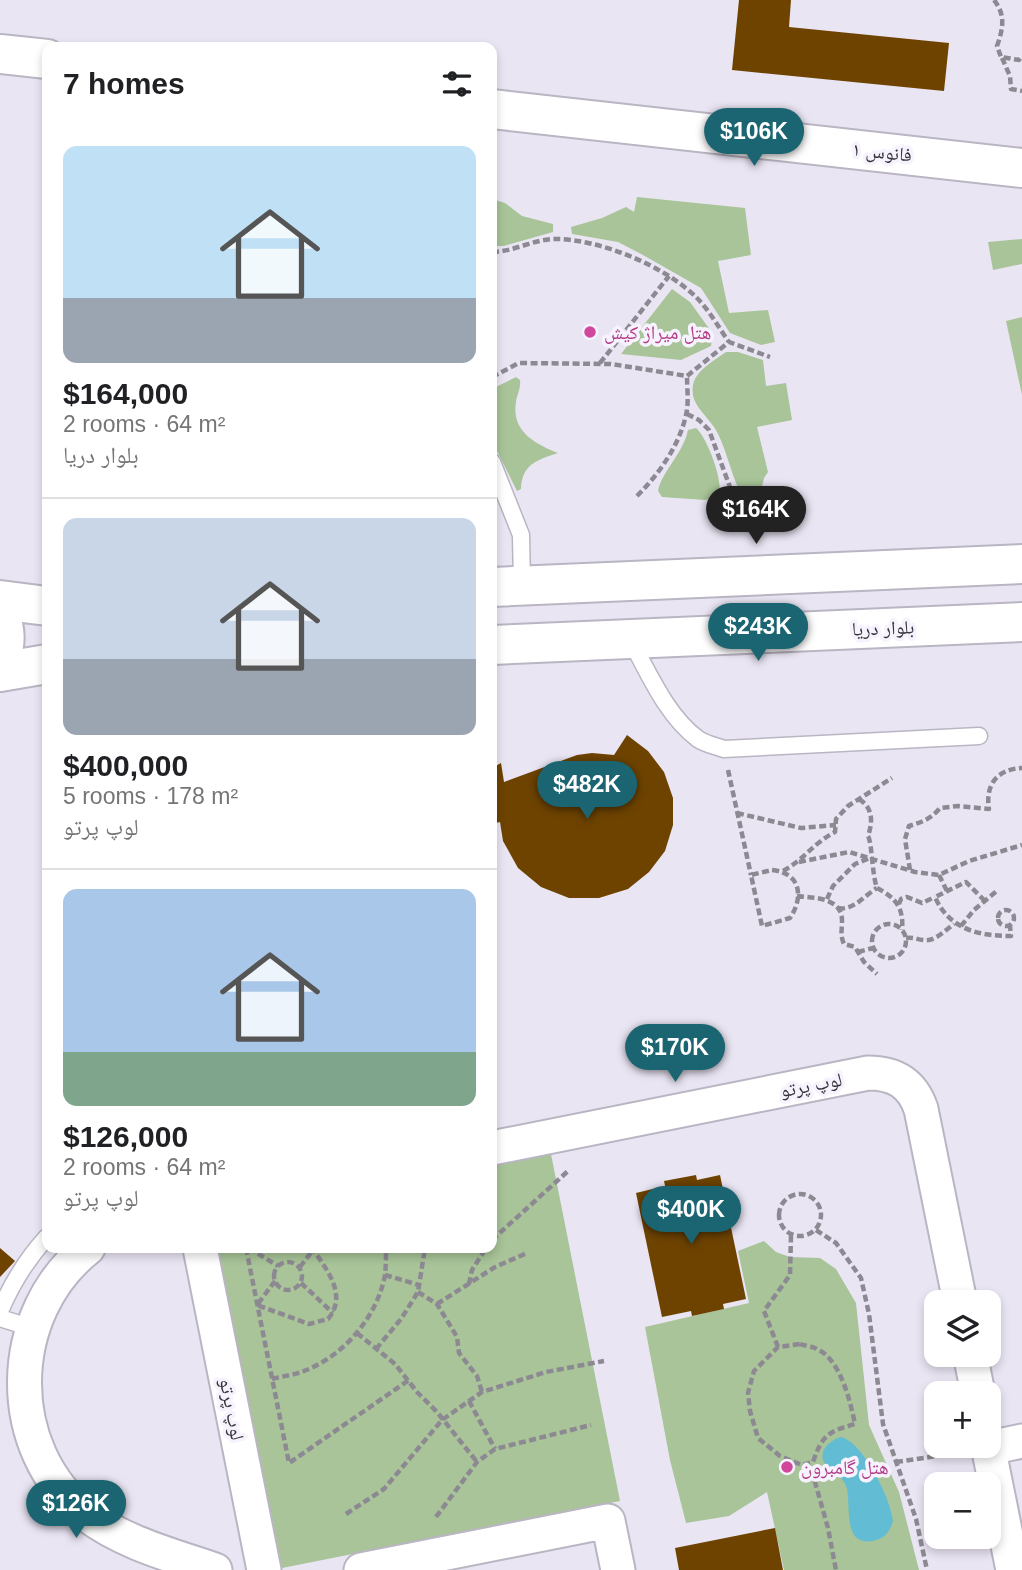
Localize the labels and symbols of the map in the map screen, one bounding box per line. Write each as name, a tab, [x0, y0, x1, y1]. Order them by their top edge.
pin: $106K	[705, 108, 803, 168]
street label: فانوس ۱	[851, 138, 913, 167]
place label: هتل میراژ کیش	[604, 322, 711, 344]
marker: هتل میراژ کیش	[582, 324, 598, 340]
pin: $164K	[707, 486, 805, 546]
pin: $243K	[709, 604, 807, 663]
street label: بلوار دریا	[851, 616, 915, 641]
pin: $482K	[538, 762, 636, 821]
pin: $170K	[626, 1024, 724, 1084]
street label: لوپ پرتو	[778, 1069, 844, 1102]
pin: $400K	[642, 1186, 740, 1246]
street label: لوپ پرتو	[215, 1376, 248, 1442]
place label: هتل گامبرون	[801, 1457, 889, 1479]
marker: هتل گامبرون	[779, 1459, 795, 1475]
pin: $126K	[27, 1480, 125, 1540]

